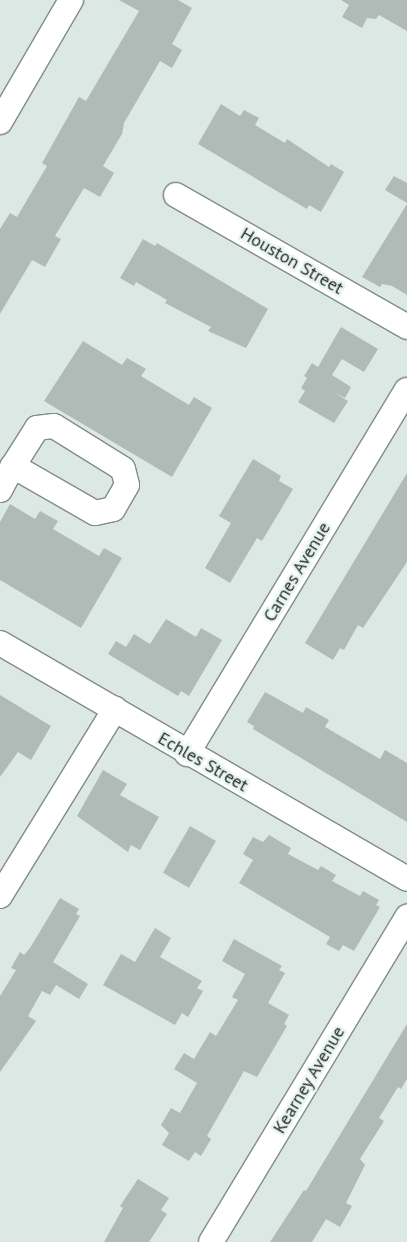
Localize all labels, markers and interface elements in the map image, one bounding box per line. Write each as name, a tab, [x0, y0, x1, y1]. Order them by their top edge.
street label: Houston Street	[237, 223, 347, 299]
street label: Carnes Avenue	[259, 518, 335, 626]
street label: Echles Street	[154, 728, 252, 796]
street label: Kearney Avenue	[268, 1022, 350, 1138]

